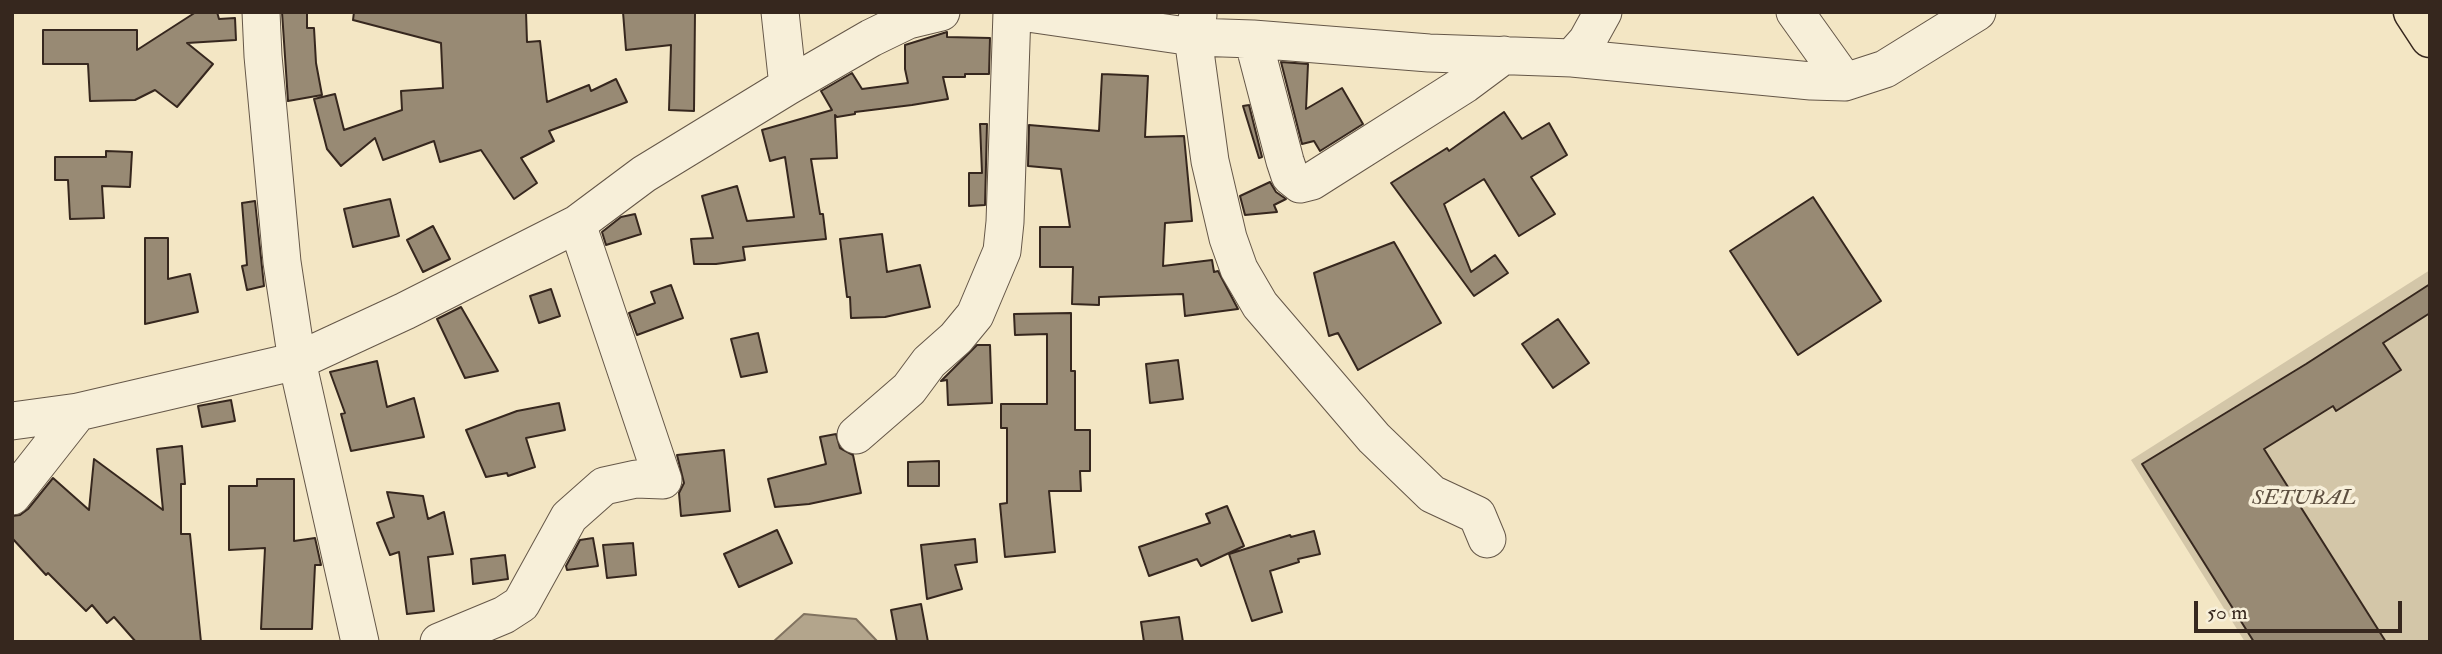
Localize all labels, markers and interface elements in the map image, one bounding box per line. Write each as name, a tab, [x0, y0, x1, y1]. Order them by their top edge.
park label: SETUBAL	[2252, 486, 2356, 512]
scale bar	[2197, 588, 2405, 632]
text: 50 m	[2207, 599, 2248, 626]

